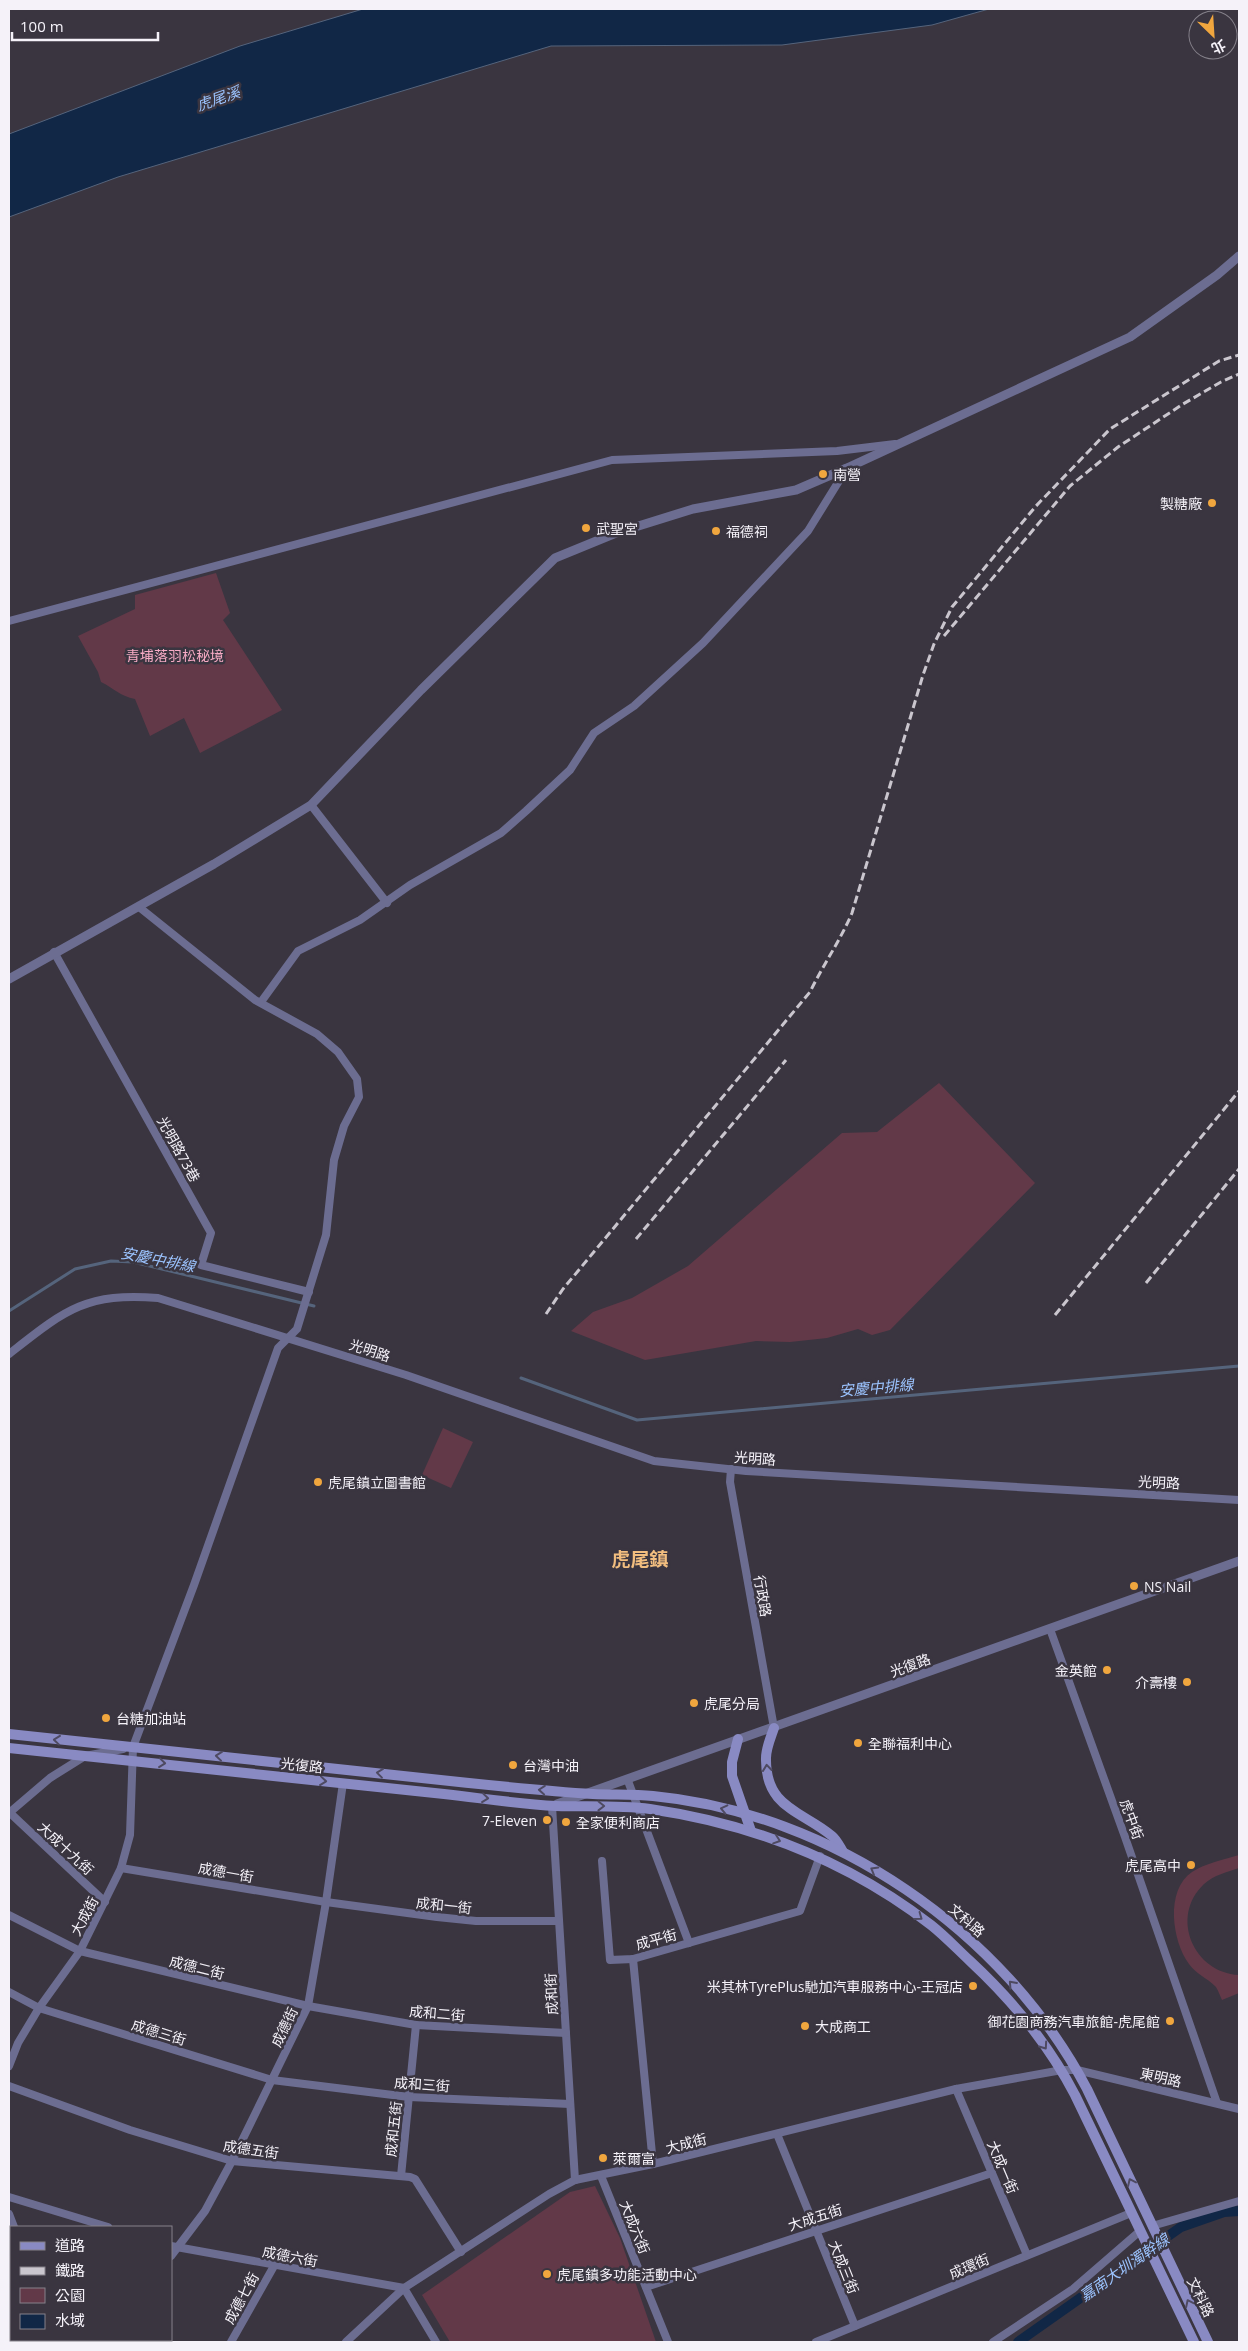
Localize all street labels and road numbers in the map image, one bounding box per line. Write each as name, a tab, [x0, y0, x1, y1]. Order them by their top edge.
street label: 光明路73巷	[153, 1113, 205, 1185]
street label: 光明路	[347, 1334, 393, 1366]
street label: 光明路	[733, 1447, 777, 1469]
street label: 光明路	[1138, 1471, 1180, 1493]
street label: 行政路	[750, 1574, 776, 1618]
street label: 光復路	[887, 1649, 933, 1681]
street label: 光復路	[280, 1753, 324, 1777]
street label: 虎中街	[1116, 1796, 1148, 1842]
street label: 大成十九街	[34, 1817, 98, 1879]
street label: 成德一街	[197, 1858, 255, 1886]
street label: 大成街	[66, 1893, 102, 1939]
street label: 成和一街	[415, 1893, 473, 1917]
street label: 文科路	[945, 1899, 989, 1941]
street label: 成平街	[633, 1924, 679, 1954]
street label: 成德二街	[168, 1951, 226, 1983]
street label: 成和街	[540, 1973, 562, 2015]
street label: 成和二街	[408, 2001, 466, 2025]
street label: 成德街	[266, 2004, 302, 2050]
street label: 成德三街	[129, 2015, 189, 2049]
street label: 東明路	[1138, 2063, 1184, 2091]
street label: 成和三街	[393, 2073, 451, 2095]
street label: 成和五街	[381, 2100, 405, 2158]
street label: 大成街	[663, 2129, 709, 2157]
street label: 成德五街	[222, 2136, 280, 2162]
street label: 大成一街	[983, 2138, 1023, 2196]
street label: 大成六街	[616, 2197, 654, 2257]
street label: 大成五街	[785, 2199, 845, 2235]
street label: 大成三街	[825, 2237, 863, 2297]
street label: 成德六街	[261, 2241, 319, 2271]
street label: 成環街	[946, 2249, 992, 2283]
street label: 成德七街	[219, 2269, 263, 2327]
street label: 文科路	[1183, 2274, 1219, 2320]

